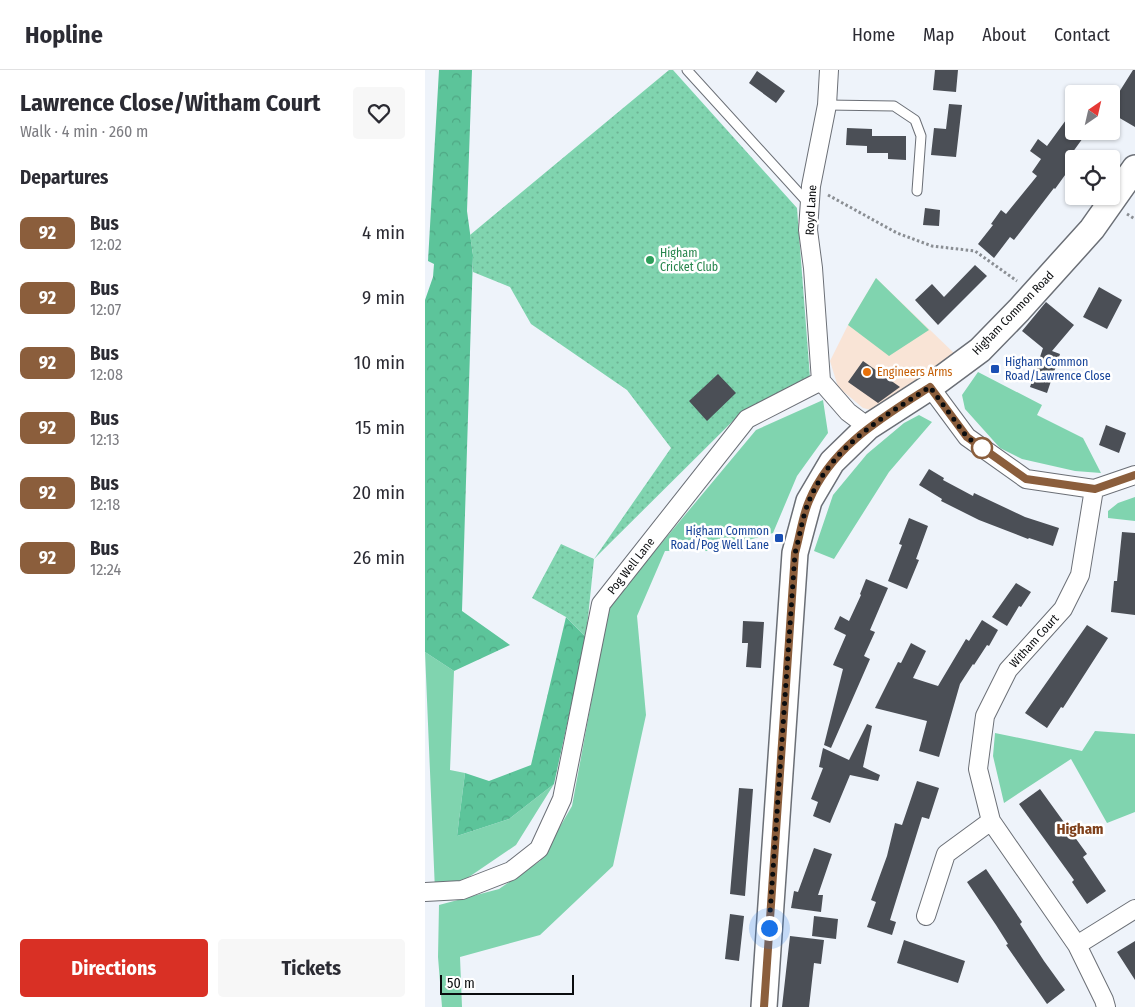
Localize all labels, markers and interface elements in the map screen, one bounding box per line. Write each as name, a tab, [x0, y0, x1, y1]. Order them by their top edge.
text: Hopline	[25, 21, 103, 49]
text: Home	[852, 24, 895, 46]
text: Map	[923, 24, 954, 46]
text: About	[982, 24, 1026, 46]
text: Contact	[1054, 24, 1110, 46]
north arrow	[1065, 85, 1120, 140]
map controls	[1065, 85, 1120, 205]
button: heart	[353, 87, 405, 139]
text: Lawrence Close/Witham Court	[20, 89, 320, 117]
text: Walk · 4 min · 260 m	[20, 122, 148, 141]
button: locate	[1065, 150, 1120, 205]
text: Departures	[20, 166, 108, 189]
street label: Royd Lane	[803, 184, 819, 236]
text: Bus	[90, 212, 119, 235]
text: 4 min	[362, 221, 405, 244]
text: 92	[39, 222, 56, 244]
text: 12:02	[90, 235, 122, 254]
place label: Higham Cricket Club	[660, 246, 718, 274]
marker: Higham Cricket Club	[644, 254, 656, 266]
street label: Higham Common Road	[969, 268, 1057, 358]
text: Bus	[90, 277, 119, 300]
text: 9 min	[362, 286, 405, 309]
text: 92	[39, 287, 56, 309]
text: 12:07	[90, 300, 121, 319]
text: Bus	[90, 342, 119, 365]
text: 10 min	[354, 351, 405, 374]
text: 92	[39, 352, 56, 374]
place label: Higham Common Road/Lawrence Close	[1005, 355, 1111, 383]
marker: Higham Common Road/Lawrence Close	[989, 363, 1001, 375]
text: 12:08	[90, 365, 123, 384]
place label: Engineers Arms	[877, 365, 953, 379]
marker: Engineers Arms	[861, 366, 873, 378]
text: Bus	[90, 407, 119, 430]
text: 15 min	[355, 416, 405, 439]
text: 92	[39, 417, 56, 439]
text: 12:13	[90, 430, 120, 449]
unlabelled marker	[971, 437, 993, 459]
text: Bus	[90, 472, 119, 495]
text: 20 min	[353, 481, 405, 504]
text: 92	[39, 482, 56, 504]
text: 12:18	[90, 495, 120, 514]
place label: Higham Common Road/Pog Well Lane	[671, 524, 769, 552]
marker: Higham Common Road/Pog Well Lane	[773, 532, 785, 544]
street label: Pog Well Lane	[605, 535, 657, 597]
text: Bus	[90, 537, 119, 560]
text: 26 min	[353, 546, 405, 569]
text: 92	[39, 547, 56, 569]
text: 12:24	[90, 560, 121, 579]
street label: Witham Court	[1006, 611, 1062, 670]
district label: Higham	[1056, 820, 1104, 838]
your location	[757, 916, 782, 941]
button: Directions	[20, 939, 208, 997]
button: Tickets	[218, 939, 405, 997]
scale bar	[440, 972, 574, 995]
text: 50 m	[447, 975, 475, 992]

